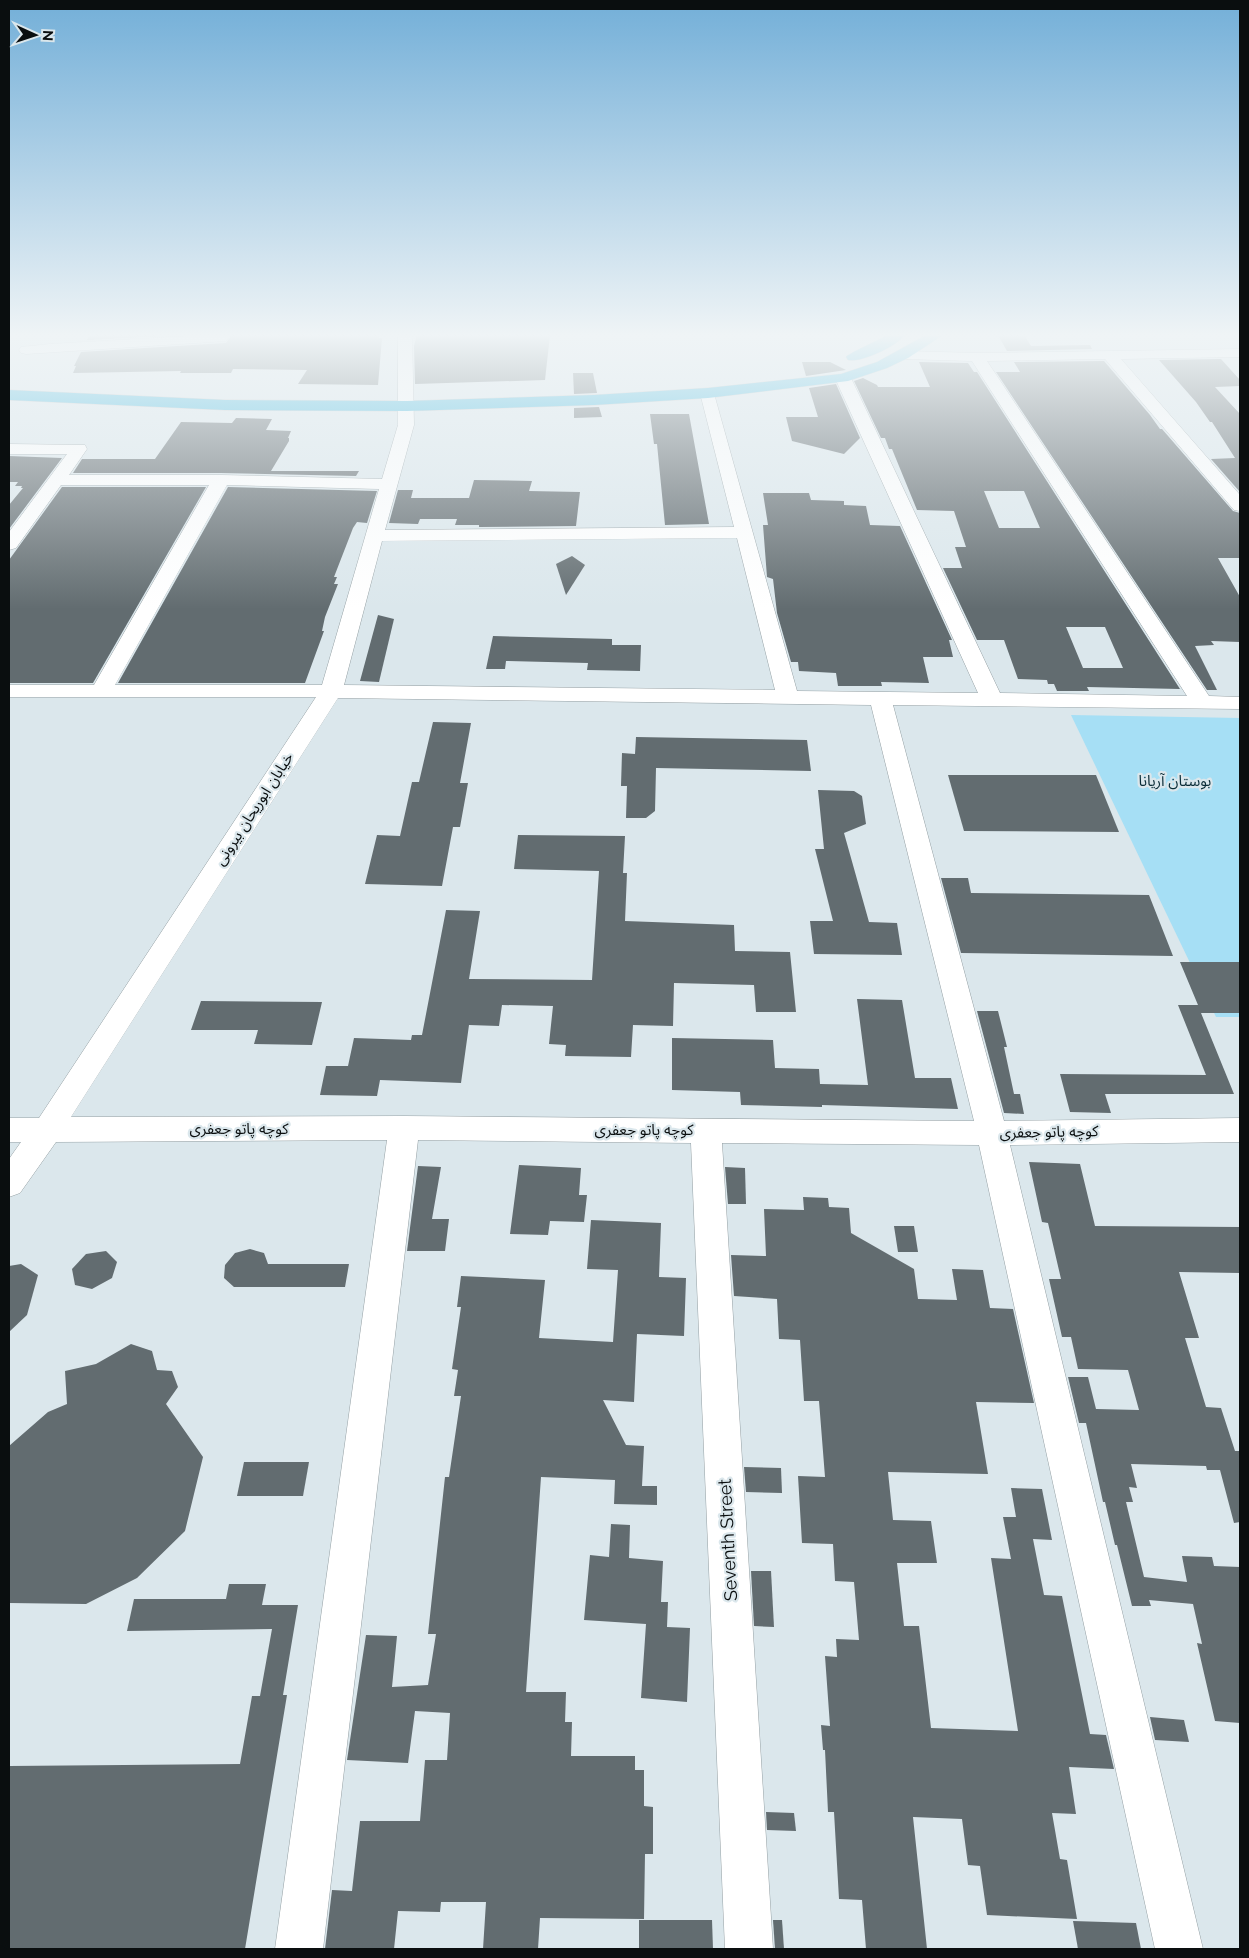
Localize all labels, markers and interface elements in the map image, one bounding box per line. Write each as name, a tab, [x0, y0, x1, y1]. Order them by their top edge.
north arrow	[10, 10, 60, 60]
text: N	[40, 30, 56, 41]
street label: خیابان ابوریحان بیرونی	[211, 749, 297, 869]
park label: بوستان آریانا	[1139, 772, 1211, 790]
street label: کوچه پاتو جعفری	[190, 1120, 289, 1139]
street label: کوچه پاتو جعفری	[595, 1121, 694, 1140]
street label: کوچه پاتو جعفری	[999, 1122, 1099, 1143]
street label: Seventh Street	[714, 1478, 741, 1602]

